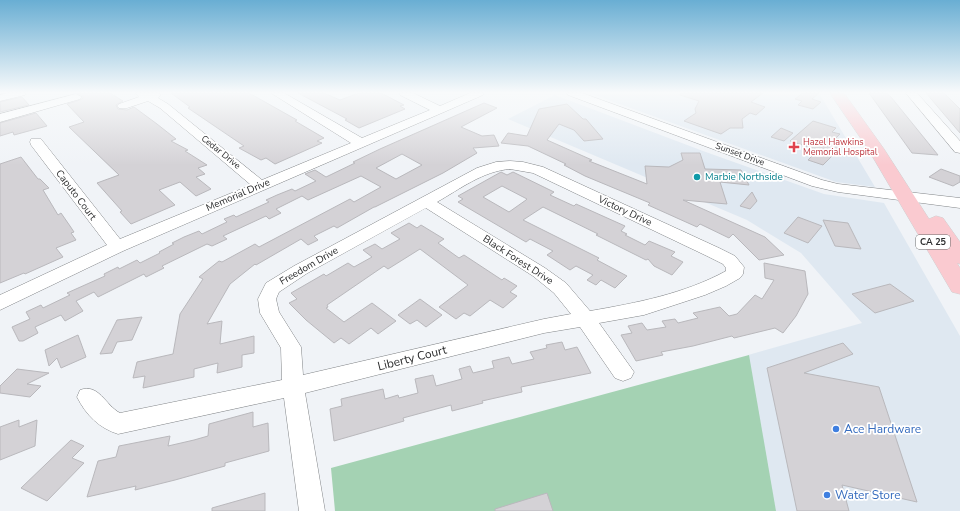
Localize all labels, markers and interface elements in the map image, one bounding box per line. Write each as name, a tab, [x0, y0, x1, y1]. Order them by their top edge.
street label: Cedar Drive	[199, 132, 243, 172]
place label: Hazel Hawkins Memorial Hospital	[803, 136, 878, 158]
street label: Sunset Drive	[714, 140, 767, 169]
marker: Hazel Hawkins Memorial Hospital	[788, 141, 800, 153]
street label: Caputo Court	[52, 167, 100, 223]
place label: Marbie Northside	[705, 170, 783, 184]
marker: Marbie Northside	[692, 172, 702, 182]
street label: Memorial Drive	[204, 175, 272, 215]
street label: Victory Drive	[595, 192, 654, 230]
street label: Black Forest Drive	[480, 232, 556, 288]
road number: CA 25	[916, 235, 950, 249]
street label: Freedom Drive	[277, 243, 341, 289]
street label: Liberty Court	[376, 341, 449, 374]
place label: Ace Hardware	[844, 421, 921, 437]
marker: Ace Hardware	[831, 424, 841, 434]
place label: Water Store	[835, 487, 901, 503]
marker: Water Store	[822, 490, 832, 500]

